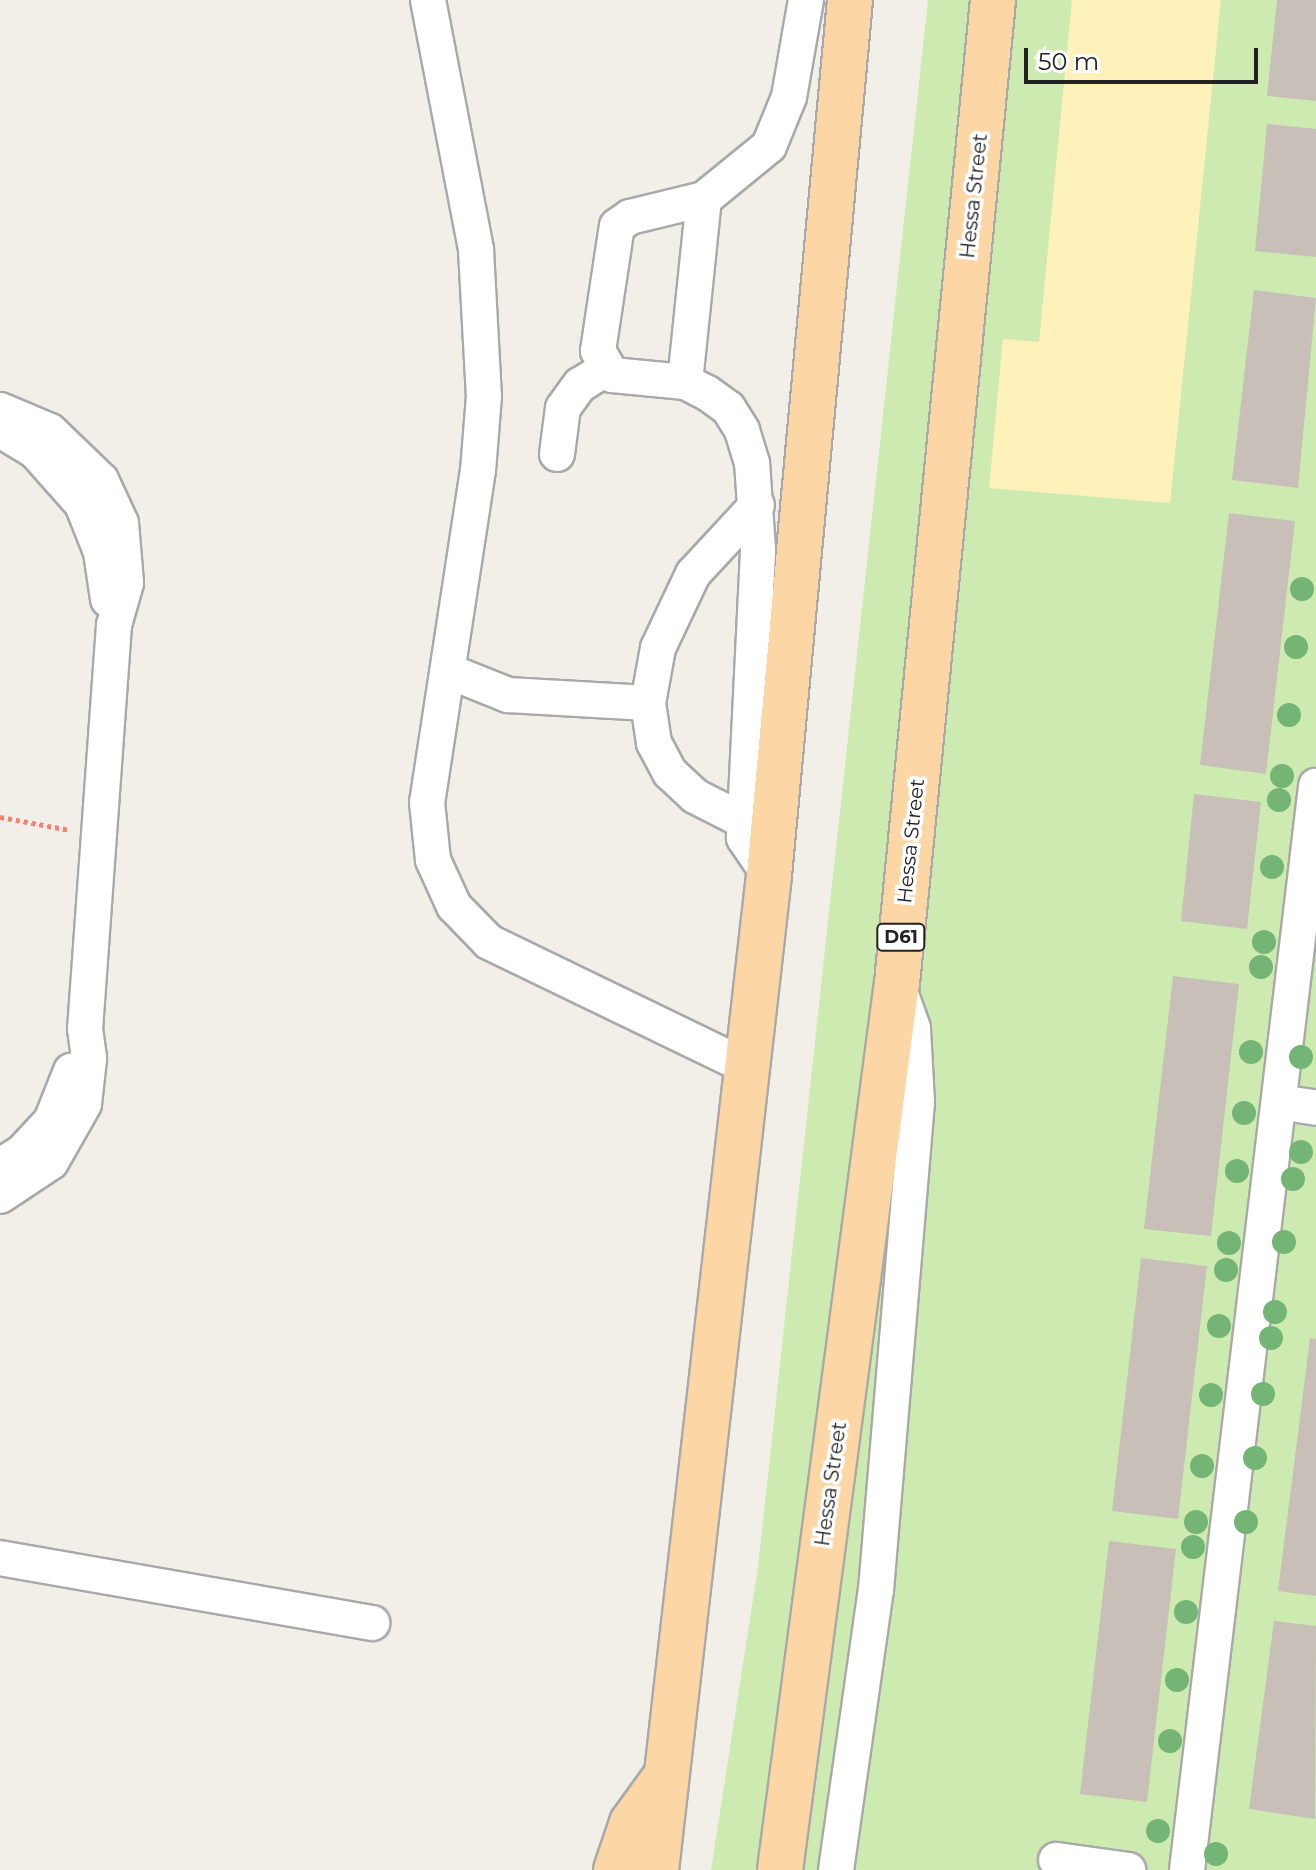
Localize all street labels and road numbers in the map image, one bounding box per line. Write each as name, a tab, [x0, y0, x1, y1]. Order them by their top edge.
street label: Hessa Street	[956, 132, 992, 260]
street label: Hessa Street	[893, 777, 929, 905]
road number: D61	[875, 923, 927, 951]
street label: Hessa Street	[810, 1420, 852, 1548]

